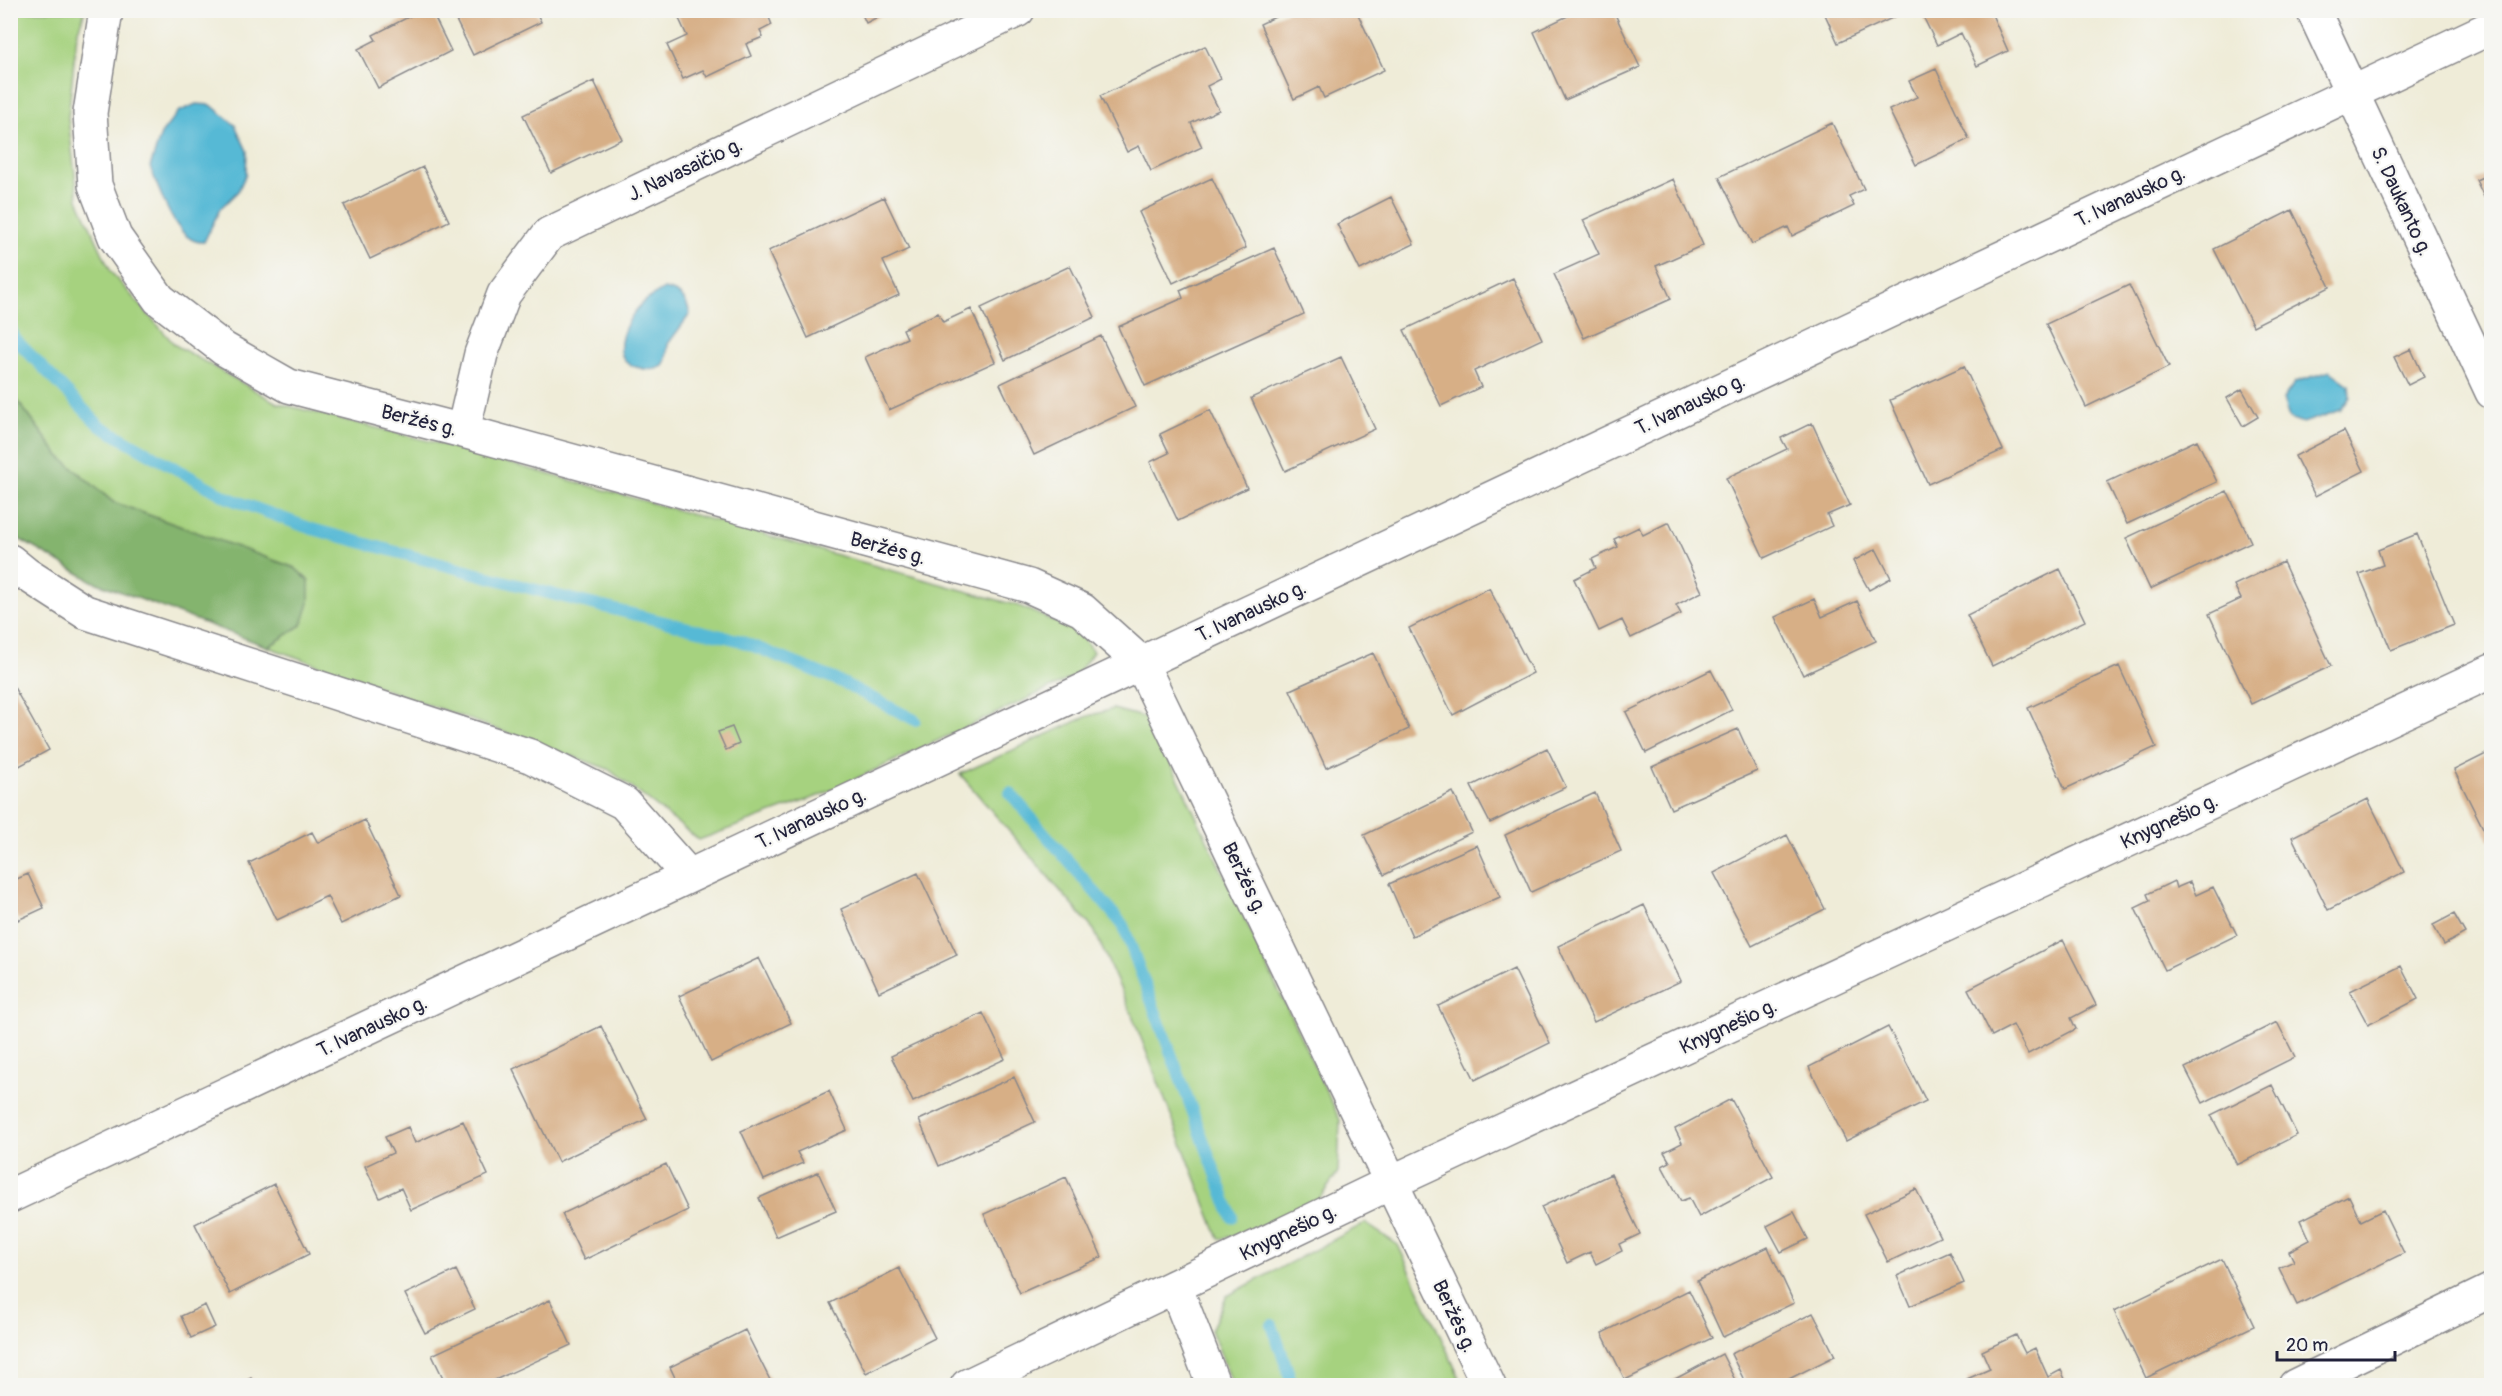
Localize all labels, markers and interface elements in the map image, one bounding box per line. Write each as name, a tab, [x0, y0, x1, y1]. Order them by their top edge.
street label: J. Navasaičio g.	[624, 132, 747, 207]
street label: S. Daukanto g.	[2365, 143, 2438, 260]
street label: T. Ivanausko g.	[2071, 160, 2189, 233]
street label: T. Ivanausko g.	[1631, 368, 1749, 441]
street label: Beržės g.	[378, 399, 459, 442]
street label: Beržės g.	[847, 526, 928, 571]
street label: T. Ivanausko g.	[1192, 575, 1310, 648]
street label: T. Ivanausko g.	[752, 782, 870, 855]
street label: Knygnešio g.	[2116, 788, 2222, 855]
street label: Beržės g.	[1216, 838, 1273, 918]
street label: T. Ivanausko g.	[313, 990, 431, 1063]
street label: Knygnešio g.	[1675, 993, 1781, 1060]
street label: Knygnešio g.	[1236, 1198, 1341, 1267]
street label: Beržės g.	[1427, 1276, 1482, 1356]
scale bar	[2277, 1324, 2396, 1362]
text: 20 m	[2286, 1334, 2328, 1357]

